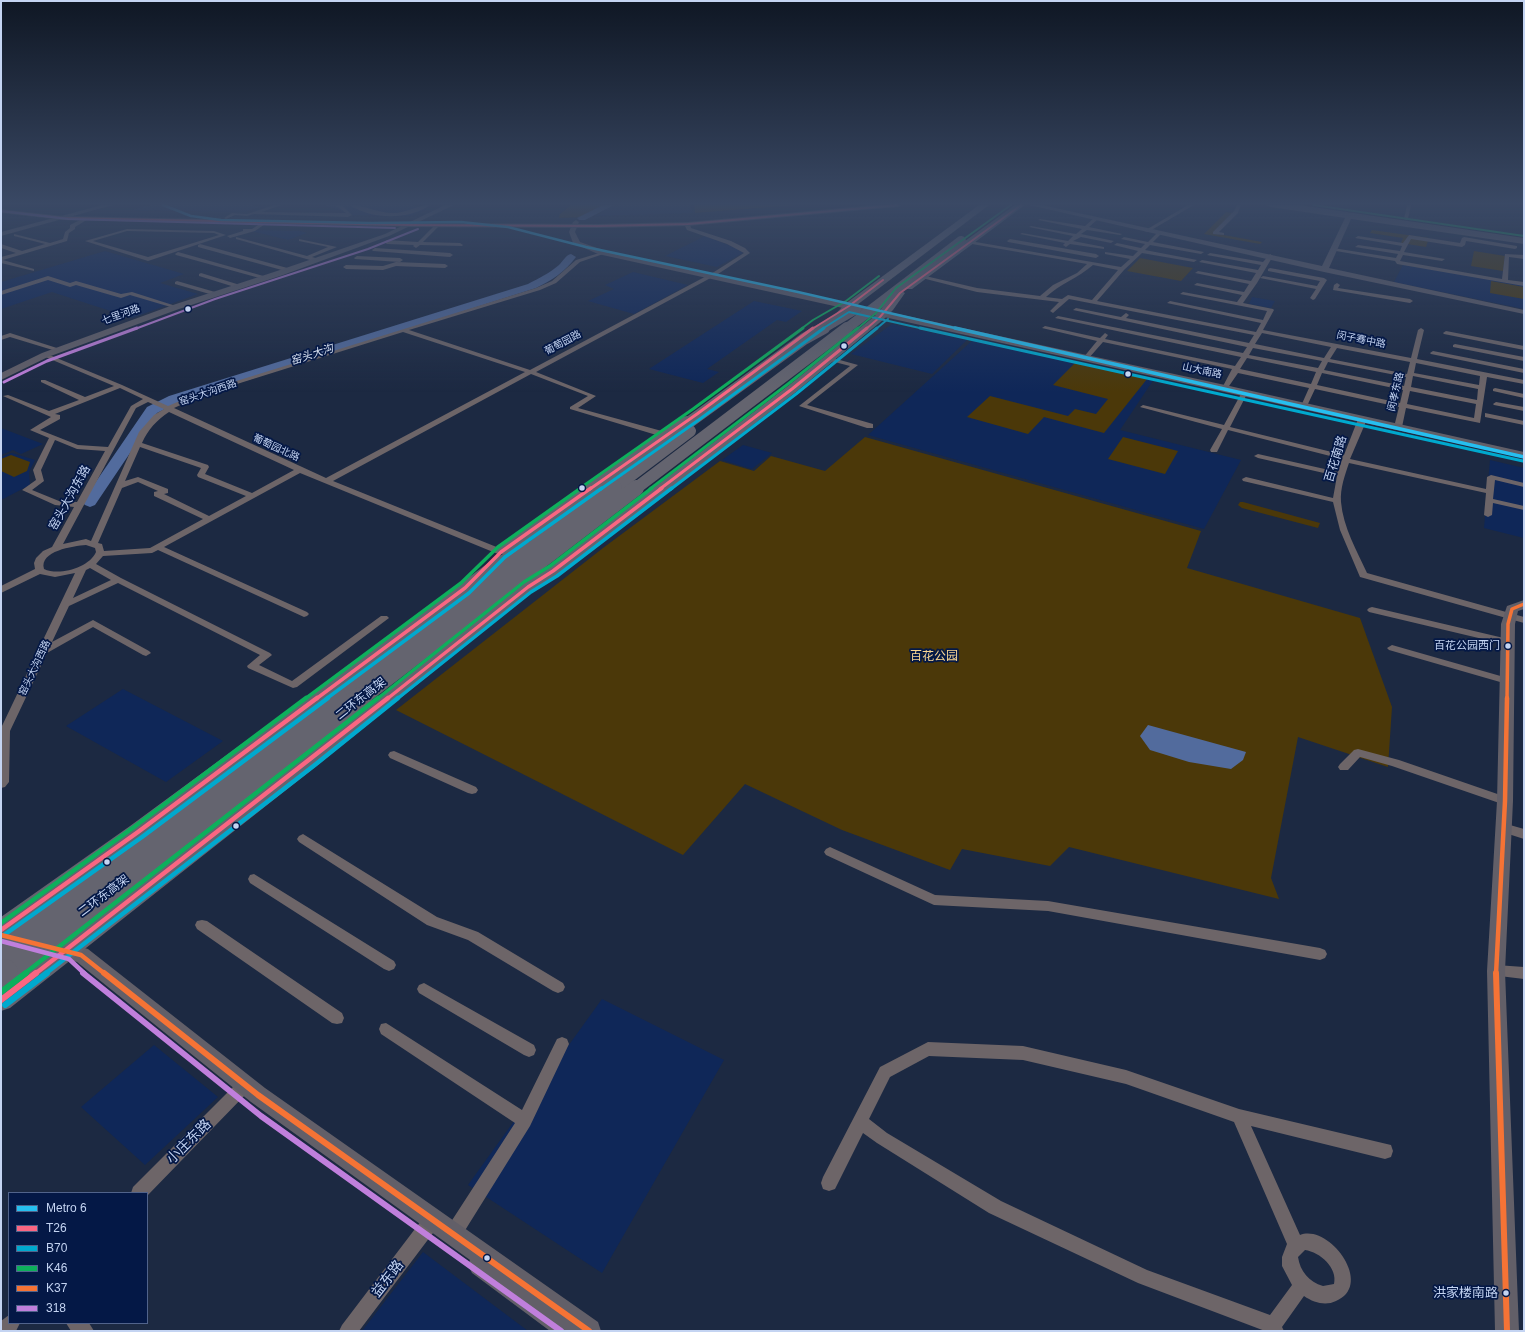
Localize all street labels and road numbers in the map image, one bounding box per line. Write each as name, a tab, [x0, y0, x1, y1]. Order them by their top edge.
street label: 七里河路	[100, 303, 142, 327]
street label: 葡萄园路	[543, 328, 583, 358]
street label: 闵子骞中路	[1335, 329, 1387, 351]
street label: 山大南路	[1181, 361, 1223, 381]
street label: 闵孝东路	[1386, 371, 1406, 413]
street label: 窑头大沟西路	[178, 378, 238, 408]
street label: 葡萄园北路	[251, 432, 301, 464]
street label: 百花南路	[1322, 434, 1350, 484]
street label: 窑头大沟东路	[46, 463, 94, 533]
street label: 窑头大沟西路	[17, 638, 53, 698]
street label: 二环东高架	[333, 675, 389, 723]
street label: 二环东高架	[76, 872, 132, 920]
street label: 小庄东路	[163, 1116, 215, 1168]
street label: 益东路	[368, 1257, 408, 1301]

